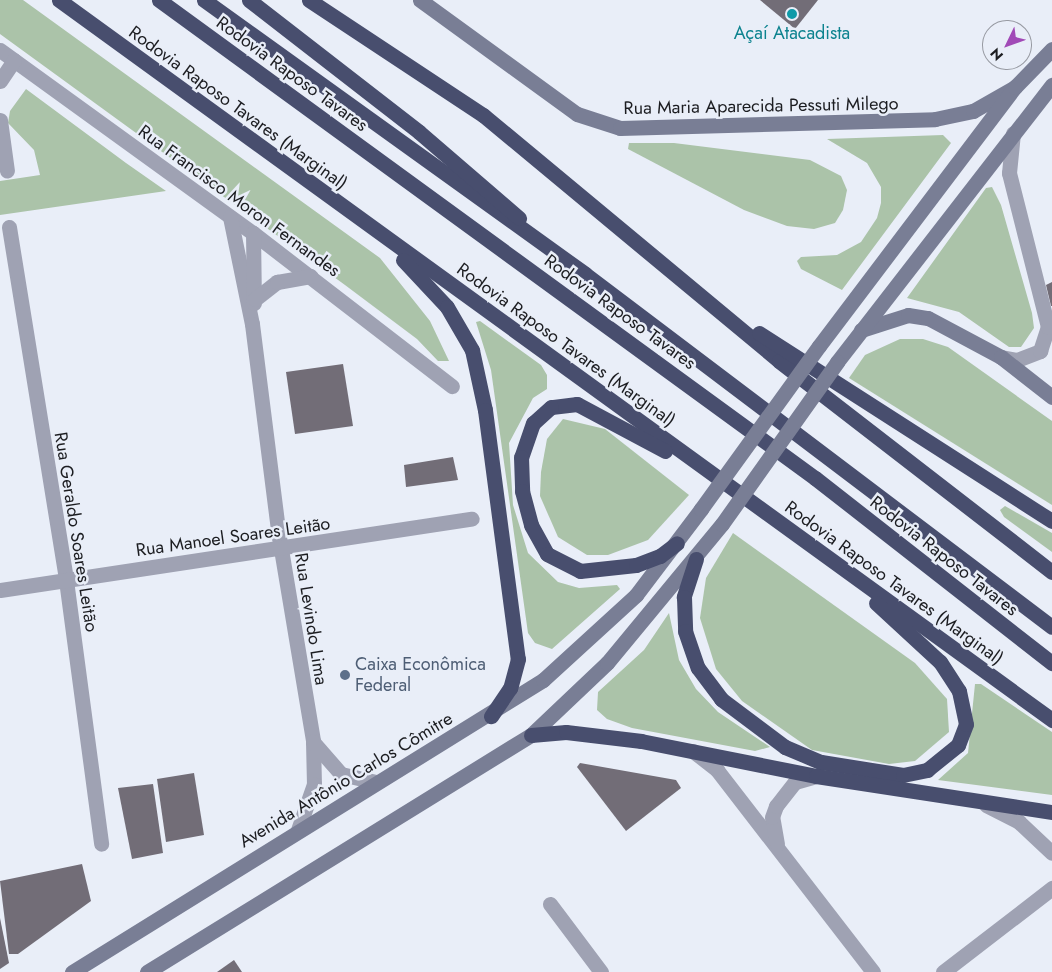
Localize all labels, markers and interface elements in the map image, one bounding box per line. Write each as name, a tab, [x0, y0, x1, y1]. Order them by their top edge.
marker: Açaí Atacadista	[786, 8, 798, 20]
street label: Rodovia Raposo Tavares	[212, 12, 372, 136]
north arrow	[982, 20, 1032, 70]
street label: Rodovia Raposo Tavares (Marginal)	[125, 21, 351, 195]
place label: Açaí Atacadista	[734, 22, 850, 44]
text: N	[985, 44, 1008, 65]
street label: Rua Maria Aparecida Pessuti Milego	[623, 93, 899, 119]
street label: Rua Francisco Moron Fernandes	[134, 121, 344, 281]
street label: Rodovia Raposo Tavares	[540, 250, 700, 374]
street label: Rodovia Raposo Tavares (Marginal)	[453, 258, 679, 432]
street label: Rua Geraldo Soares Leitão	[50, 430, 102, 634]
street label: Rodovia Raposo Tavares	[866, 492, 1022, 620]
street label: Rodovia Raposo Tavares (Marginal)	[781, 496, 1007, 670]
street label: Rua Manoel Soares Leitão	[134, 513, 332, 561]
street label: Rua Levindo Lima	[290, 551, 332, 687]
place label: Caixa Econômica Federal	[355, 654, 486, 696]
marker: Caixa Econômica Federal	[339, 669, 351, 681]
street label: Avenida Antônio Carlos Cômitre	[235, 708, 457, 852]

